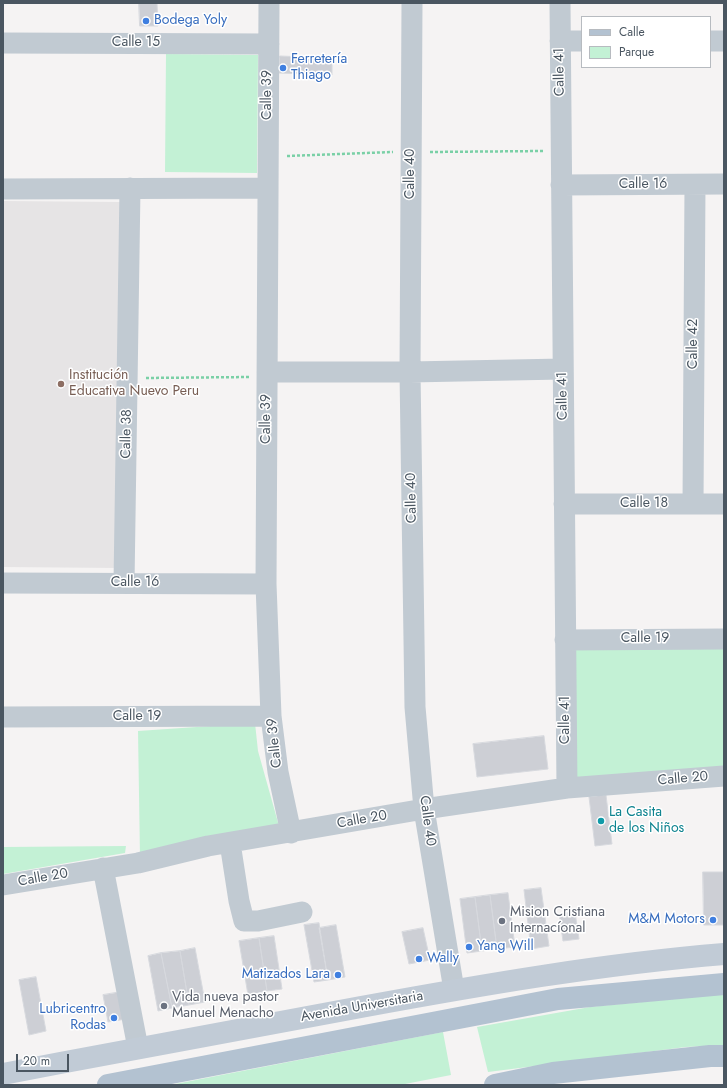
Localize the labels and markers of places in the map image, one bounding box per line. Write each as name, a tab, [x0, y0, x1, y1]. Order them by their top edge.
place label: Bodega Yoly	[154, 13, 227, 29]
marker: Bodega Yoly	[141, 16, 151, 26]
place label: Ferretería Thiago	[291, 52, 347, 84]
marker: Ferretería Thiago	[278, 63, 288, 73]
place label: Institución Educativa Nuevo Peru	[69, 368, 199, 400]
marker: Institución Educativa Nuevo Peru	[56, 379, 66, 389]
place label: La Casita de los Niños	[609, 805, 684, 838]
marker: La Casita de los Niños	[596, 816, 606, 826]
place label: Mision Cristiana Internacíonal	[510, 905, 605, 938]
place label: M&M Motors	[628, 912, 705, 928]
marker: M&M Motors	[708, 915, 718, 925]
marker: Mision Cristiana Internacíonal	[497, 916, 507, 926]
place label: Yang Will	[477, 939, 534, 955]
marker: Yang Will	[464, 942, 474, 952]
place label: Wally	[427, 951, 459, 967]
marker: Wally	[414, 954, 424, 964]
place label: Matizados Lara	[242, 967, 330, 983]
marker: Matizados Lara	[333, 970, 343, 980]
place label: Vida nueva pastor Manuel Menacho	[172, 990, 279, 1022]
marker: Vida nueva pastor Manuel Menacho	[159, 1001, 169, 1011]
place label: Lubricentro Rodas	[39, 1002, 106, 1034]
marker: Lubricentro Rodas	[109, 1013, 119, 1023]

